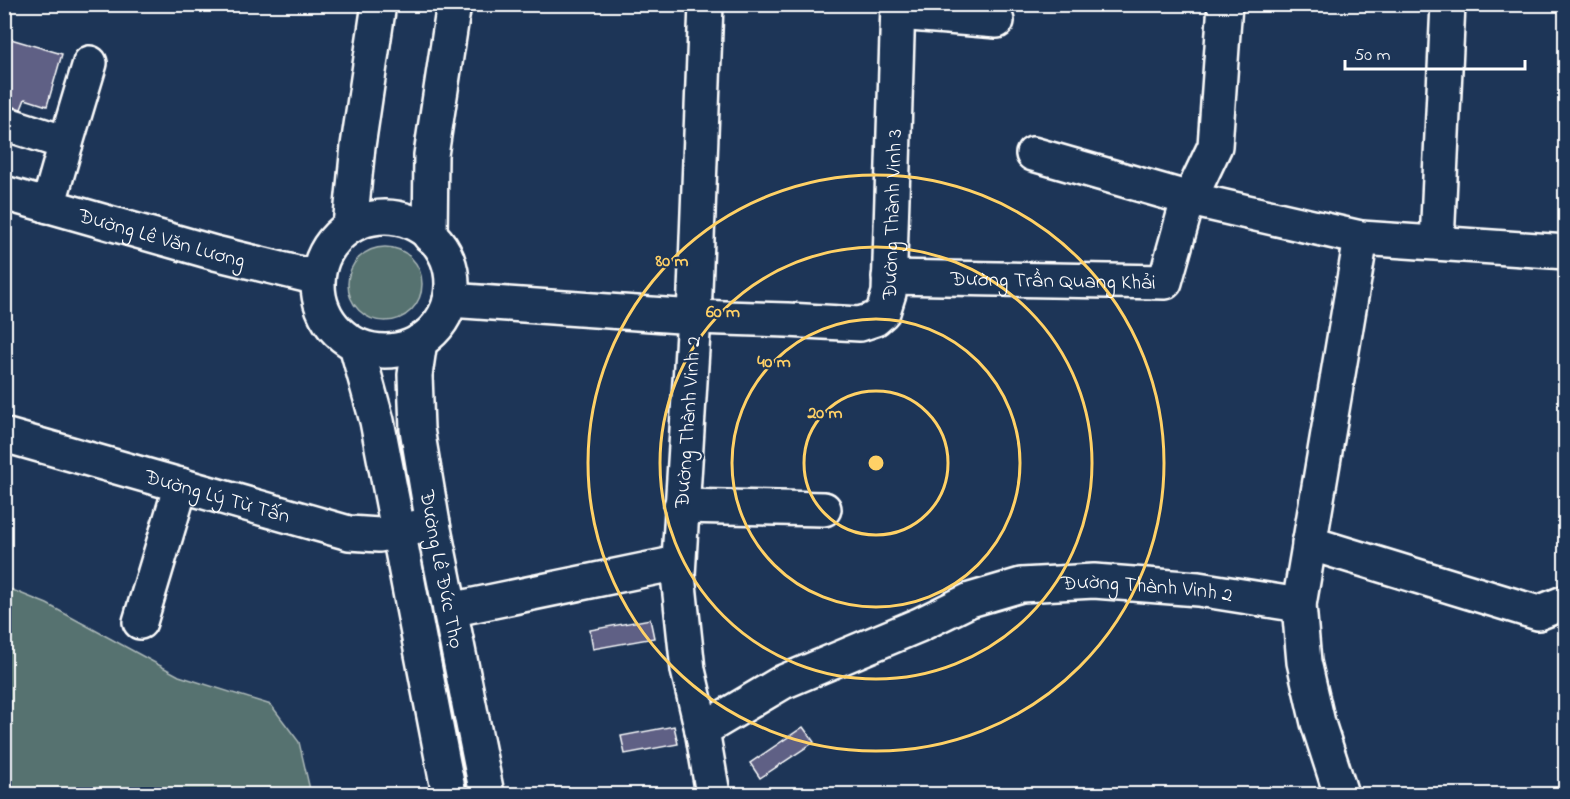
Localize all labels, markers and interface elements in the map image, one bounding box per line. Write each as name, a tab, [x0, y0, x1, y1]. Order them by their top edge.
scale bar	[1345, 33, 1525, 71]
text: 50 m	[1354, 43, 1391, 69]
street label: Đường Thành Vinh 3	[876, 128, 911, 301]
street label: Đường Lê Văn Lương	[73, 202, 248, 279]
text: 80 m	[655, 249, 689, 275]
street label: Đường Trần Quang Khải	[949, 265, 1156, 300]
text: 60 m	[706, 300, 740, 326]
street label: Đường Thành Vinh 2	[668, 335, 712, 510]
text: 40 m	[757, 350, 791, 376]
text: 20 m	[806, 401, 843, 427]
centre of rings	[866, 453, 886, 473]
street label: Đường Lý Từ Tấn	[140, 462, 293, 532]
street label: Đường Lê Đức Thọ	[410, 487, 471, 652]
street label: Đường Thành Vinh 2	[1059, 568, 1235, 611]

